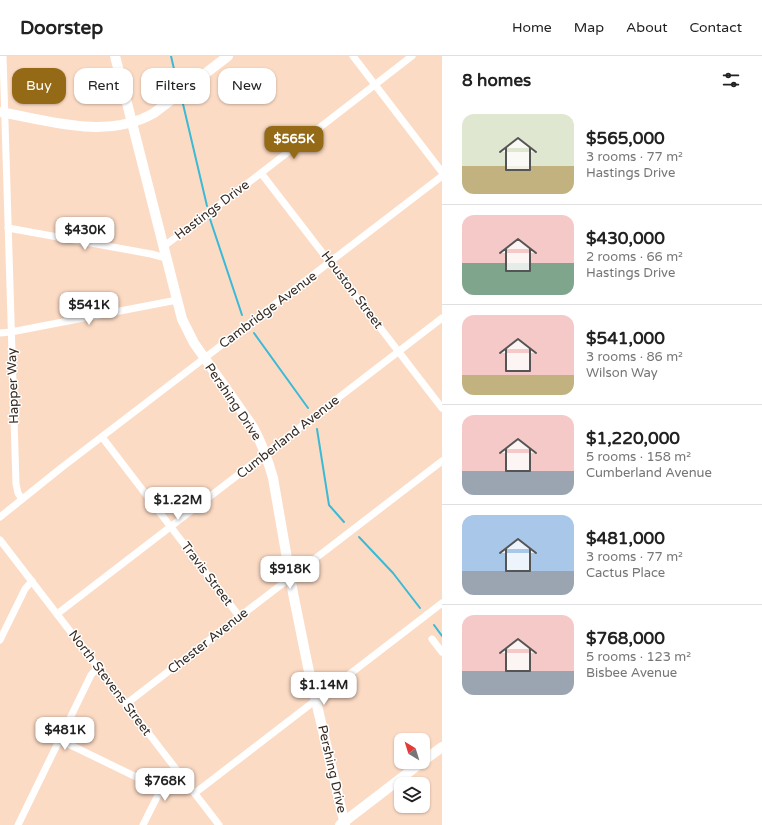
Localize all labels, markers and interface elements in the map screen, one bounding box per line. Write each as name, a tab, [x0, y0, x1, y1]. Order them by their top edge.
text: Doorstep	[20, 17, 103, 39]
text: Home	[512, 19, 552, 36]
text: Map	[574, 19, 604, 36]
text: About	[626, 19, 668, 36]
text: Contact	[690, 19, 742, 36]
chip: Buy	[12, 68, 66, 104]
chip: Rent	[74, 68, 133, 104]
chip: Filters	[141, 68, 210, 104]
chip: New	[218, 68, 276, 104]
icon: filters	[720, 69, 742, 91]
text: 8 homes	[462, 70, 531, 91]
pin: $565K	[266, 126, 322, 160]
text: $565,000	[586, 128, 665, 149]
icon: home	[494, 130, 542, 178]
text: $565K	[273, 131, 315, 147]
text: 3 rooms · 77 m²	[586, 149, 683, 165]
text: Hastings Drive	[586, 165, 675, 181]
street label: Hastings Drive	[172, 177, 252, 243]
pin: $430K	[57, 217, 113, 251]
text: $430K	[64, 222, 106, 238]
text: $430,000	[586, 228, 665, 249]
icon: home	[494, 231, 542, 279]
street label: Houston Street	[318, 248, 386, 332]
text: 2 rooms · 66 m²	[586, 249, 683, 265]
text: Hastings Drive	[586, 265, 675, 281]
street label: Cambridge Avenue	[216, 268, 320, 352]
pin: $541K	[61, 292, 117, 326]
text: $541K	[68, 297, 110, 313]
text: $541,000	[586, 328, 665, 349]
icon: home	[494, 331, 542, 379]
street label: Happer Way	[4, 348, 22, 424]
text: 3 rooms · 86 m²	[586, 349, 683, 365]
street label: Pershing Drive	[201, 360, 265, 444]
text: Wilson Way	[586, 365, 658, 381]
street label: Cumberland Avenue	[233, 392, 343, 482]
text: $1,220,000	[586, 428, 680, 449]
icon: home	[494, 431, 542, 479]
text: 5 rooms · 158 m²	[586, 449, 691, 465]
text: Cumberland Avenue	[586, 465, 712, 481]
pin: $1.22M	[145, 487, 211, 521]
text: $1.22M	[154, 492, 202, 508]
text: $481,000	[586, 528, 665, 549]
icon: home	[494, 531, 542, 579]
street label: Travis Street	[178, 539, 236, 609]
text: 3 rooms · 77 m²	[586, 549, 683, 565]
pin: $918K	[262, 556, 318, 590]
text: $918K	[269, 561, 311, 577]
text: Cactus Place	[586, 565, 665, 581]
street label: Chester Avenue	[165, 605, 251, 677]
street label: North Stevens Street	[65, 627, 155, 739]
text: $768,000	[586, 628, 665, 649]
icon: home	[494, 631, 542, 679]
text: 5 rooms · 123 m²	[586, 649, 691, 665]
text: Bisbee Avenue	[586, 665, 677, 681]
pin: $1.14M	[291, 672, 357, 706]
text: $1.14M	[300, 677, 348, 693]
pin: $481K	[37, 717, 93, 751]
text: $481K	[44, 722, 86, 738]
street label: Pershing Drive	[314, 723, 350, 815]
north arrow	[394, 733, 430, 769]
map controls	[394, 733, 430, 813]
pin: $768K	[137, 768, 193, 802]
text: $768K	[144, 773, 186, 789]
button: layers	[394, 777, 430, 813]

